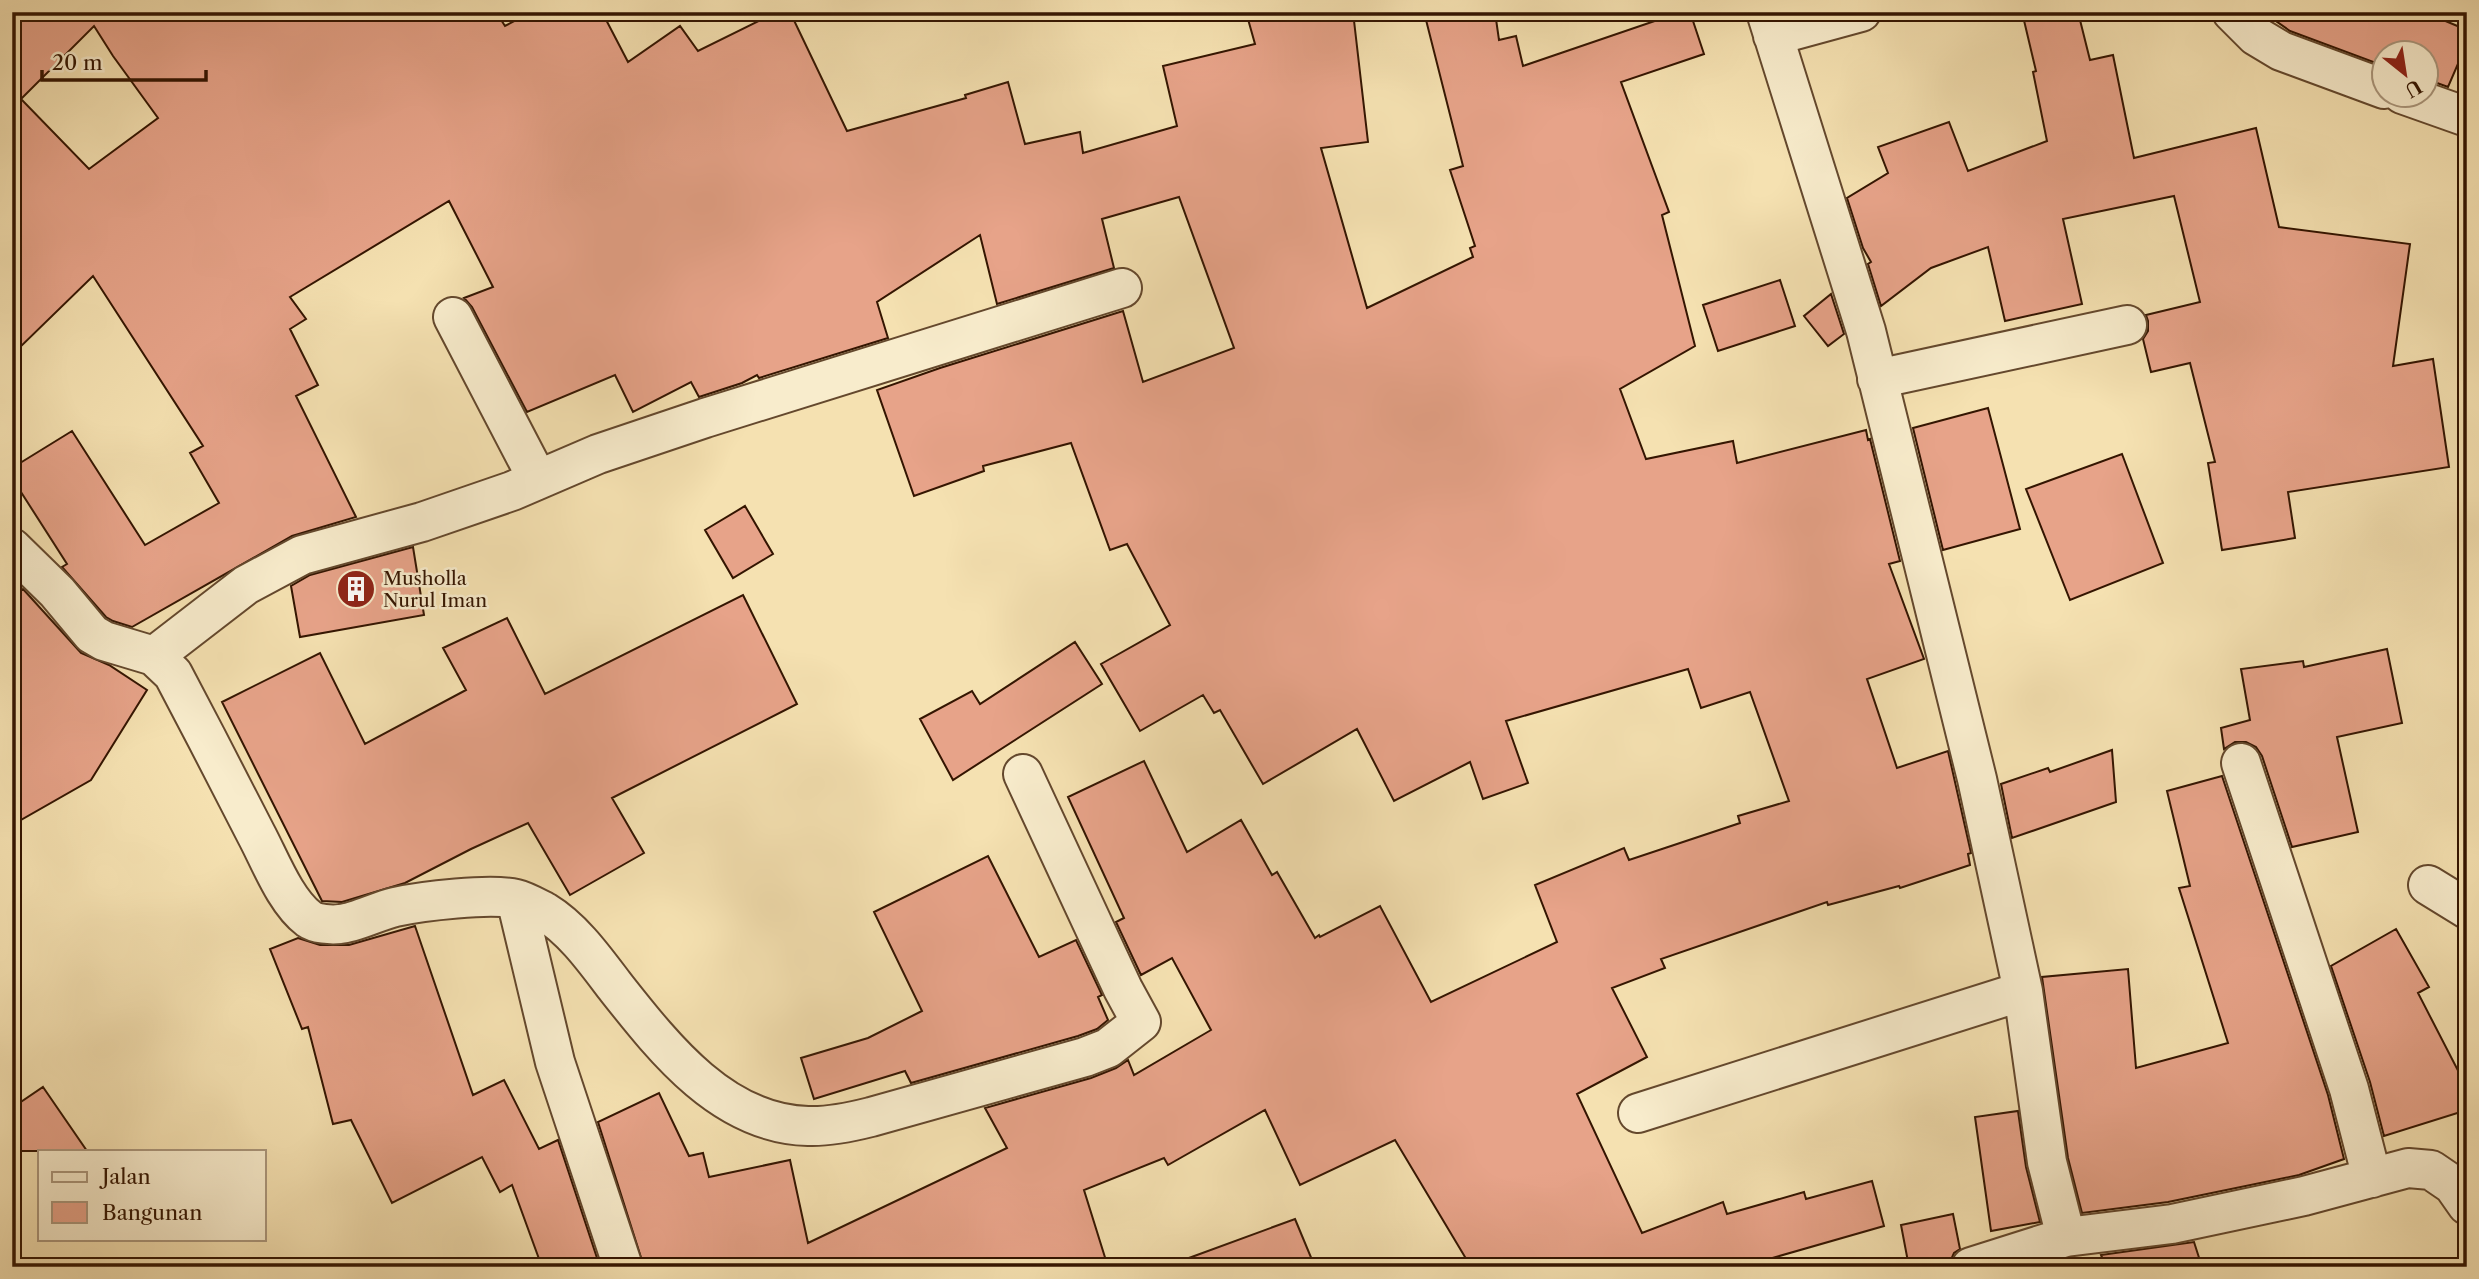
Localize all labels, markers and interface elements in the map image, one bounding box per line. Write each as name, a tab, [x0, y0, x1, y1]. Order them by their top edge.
scale bar	[42, 38, 206, 82]
north arrow	[2370, 38, 2440, 108]
text: 20 m	[52, 50, 103, 75]
text: U	[2400, 74, 2426, 102]
place label: Musholla Nurul Iman	[383, 567, 487, 612]
building icon: Musholla Nurul Iman	[335, 568, 377, 610]
legend	[38, 1150, 266, 1240]
text: Jalan	[99, 1164, 151, 1189]
text: Bangunan	[102, 1200, 202, 1225]

